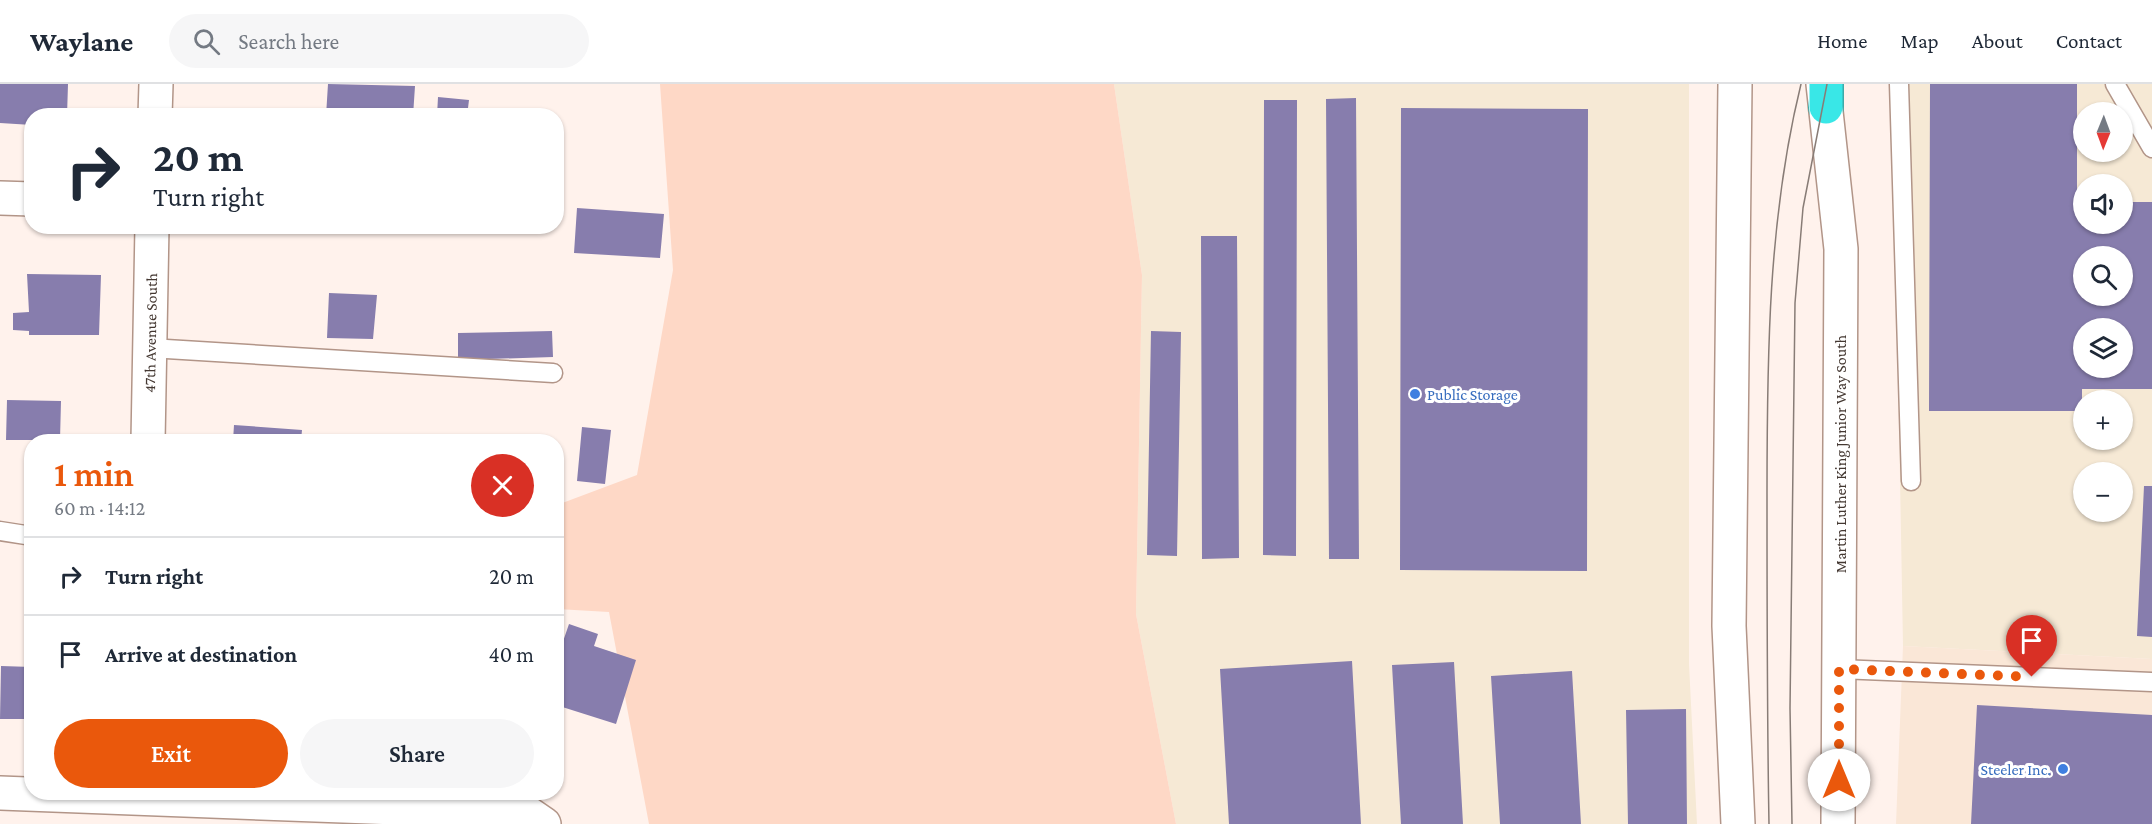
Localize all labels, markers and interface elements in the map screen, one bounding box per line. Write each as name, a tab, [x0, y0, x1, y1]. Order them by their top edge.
search box	[169, 14, 589, 68]
icon: search	[190, 25, 223, 58]
text: Waylane	[30, 26, 133, 57]
text: Search here	[238, 29, 339, 54]
text: Home	[1817, 29, 1867, 53]
text: Map	[1900, 29, 1939, 53]
text: About	[1972, 29, 2023, 53]
text: Contact	[2056, 29, 2122, 53]
north arrow	[2073, 102, 2133, 162]
map controls	[2073, 102, 2133, 522]
icon: right	[54, 132, 132, 210]
text: 20 m	[153, 133, 244, 180]
button: sound	[2073, 174, 2133, 234]
text: Turn right	[153, 182, 264, 212]
button: search	[2073, 246, 2133, 306]
street label: 47th Avenue South	[141, 273, 160, 393]
button: layers	[2073, 318, 2133, 378]
street label: Martin Luther King Junior Way South	[1832, 334, 1850, 573]
place label: Public Storage	[1427, 386, 1518, 404]
marker: Public Storage	[1408, 387, 1422, 401]
button: +	[2073, 390, 2133, 450]
text: 1 min	[54, 454, 134, 494]
button: close	[471, 454, 534, 517]
button: −	[2073, 462, 2133, 522]
text: 60 m · 14:12	[54, 497, 145, 519]
icon: right	[54, 560, 87, 593]
text: Turn right	[105, 564, 203, 589]
text: 20 m	[489, 564, 534, 589]
pin	[2006, 615, 2057, 677]
icon: arrive	[2015, 624, 2048, 657]
icon: arrive	[54, 638, 87, 671]
text: Arrive at destination	[105, 642, 297, 667]
text: 40 m	[489, 642, 534, 667]
button: Exit	[54, 719, 288, 788]
button: Share	[300, 719, 534, 788]
position arrow	[1807, 748, 1871, 812]
place label: Steeler Inc.	[1981, 761, 2051, 778]
marker: Steeler Inc.	[2056, 762, 2070, 776]

